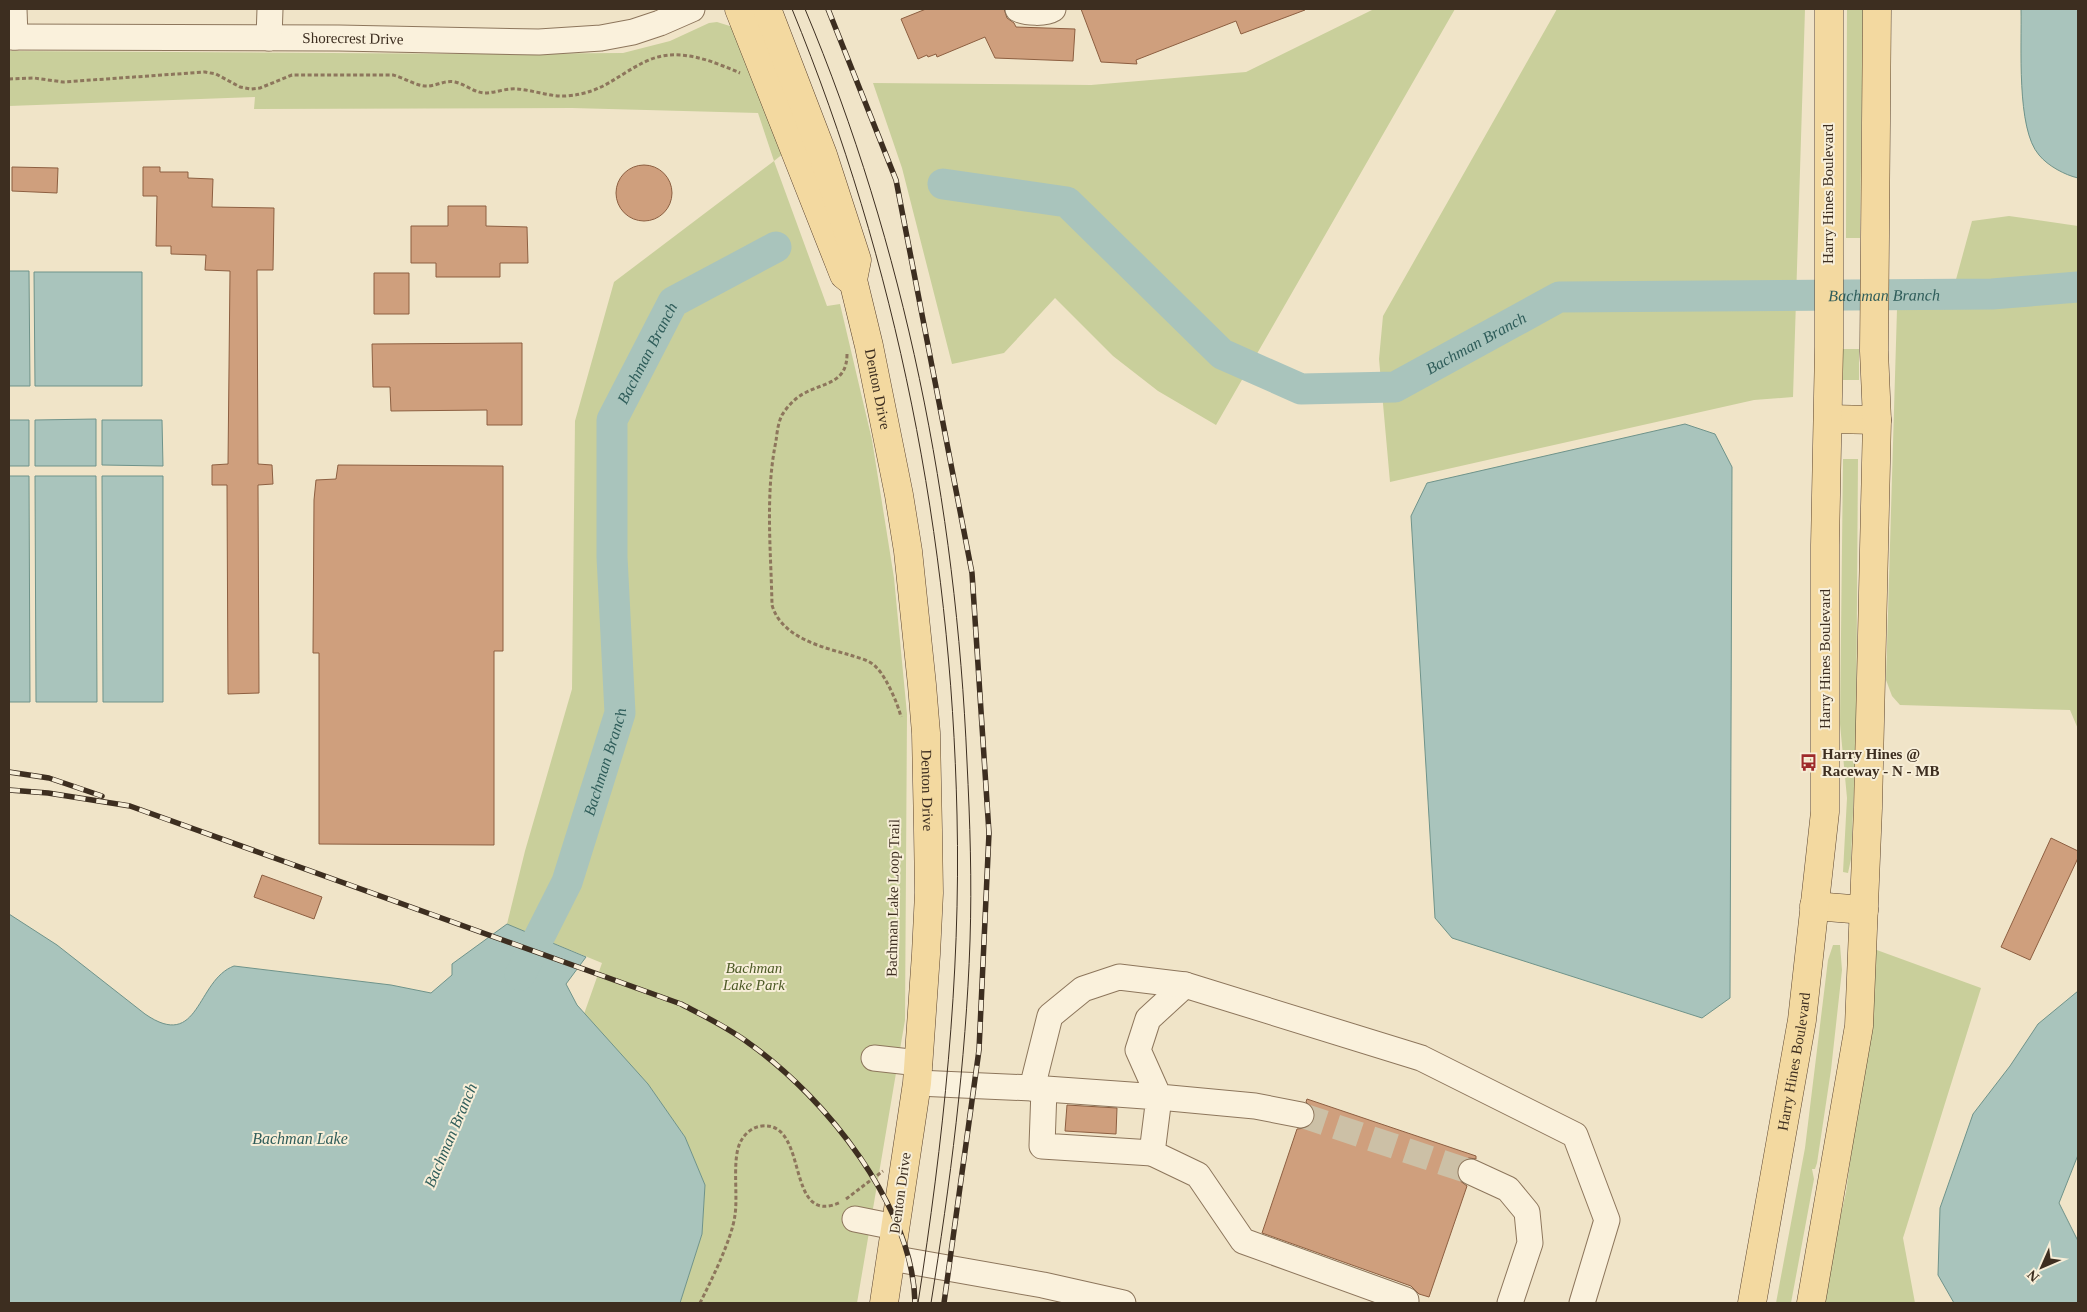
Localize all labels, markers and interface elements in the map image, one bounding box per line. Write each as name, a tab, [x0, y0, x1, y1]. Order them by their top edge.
street label: Shorecrest Drive	[302, 30, 404, 47]
street label: Harry Hines Boulevard	[1820, 124, 1836, 264]
water label: Bachman Branch	[1828, 286, 1940, 304]
water label: Bachman Branch	[614, 300, 680, 407]
water label: Bachman Branch	[1423, 309, 1529, 377]
street label: Denton Drive	[862, 347, 894, 431]
street label: Harry Hines Boulevard	[1817, 589, 1833, 729]
water label: Bachman Branch	[580, 708, 629, 818]
place label: Harry Hines @ Raceway - N - MB	[1822, 746, 1939, 779]
street label: Denton Drive	[918, 749, 936, 832]
bus stop icon: Harry Hines @ Raceway - N - MB	[1798, 753, 1818, 773]
street label: Bachman Lake Loop Trail	[884, 819, 902, 977]
park label: Bachman Lake Park	[722, 960, 785, 993]
street label: Harry Hines Boulevard	[1775, 991, 1813, 1132]
water label: Bachman Branch	[421, 1081, 480, 1190]
water label: Bachman Lake	[252, 1130, 348, 1147]
street label: Denton Drive	[886, 1151, 914, 1235]
north arrow	[2017, 1242, 2067, 1292]
text: N	[2024, 1267, 2042, 1285]

